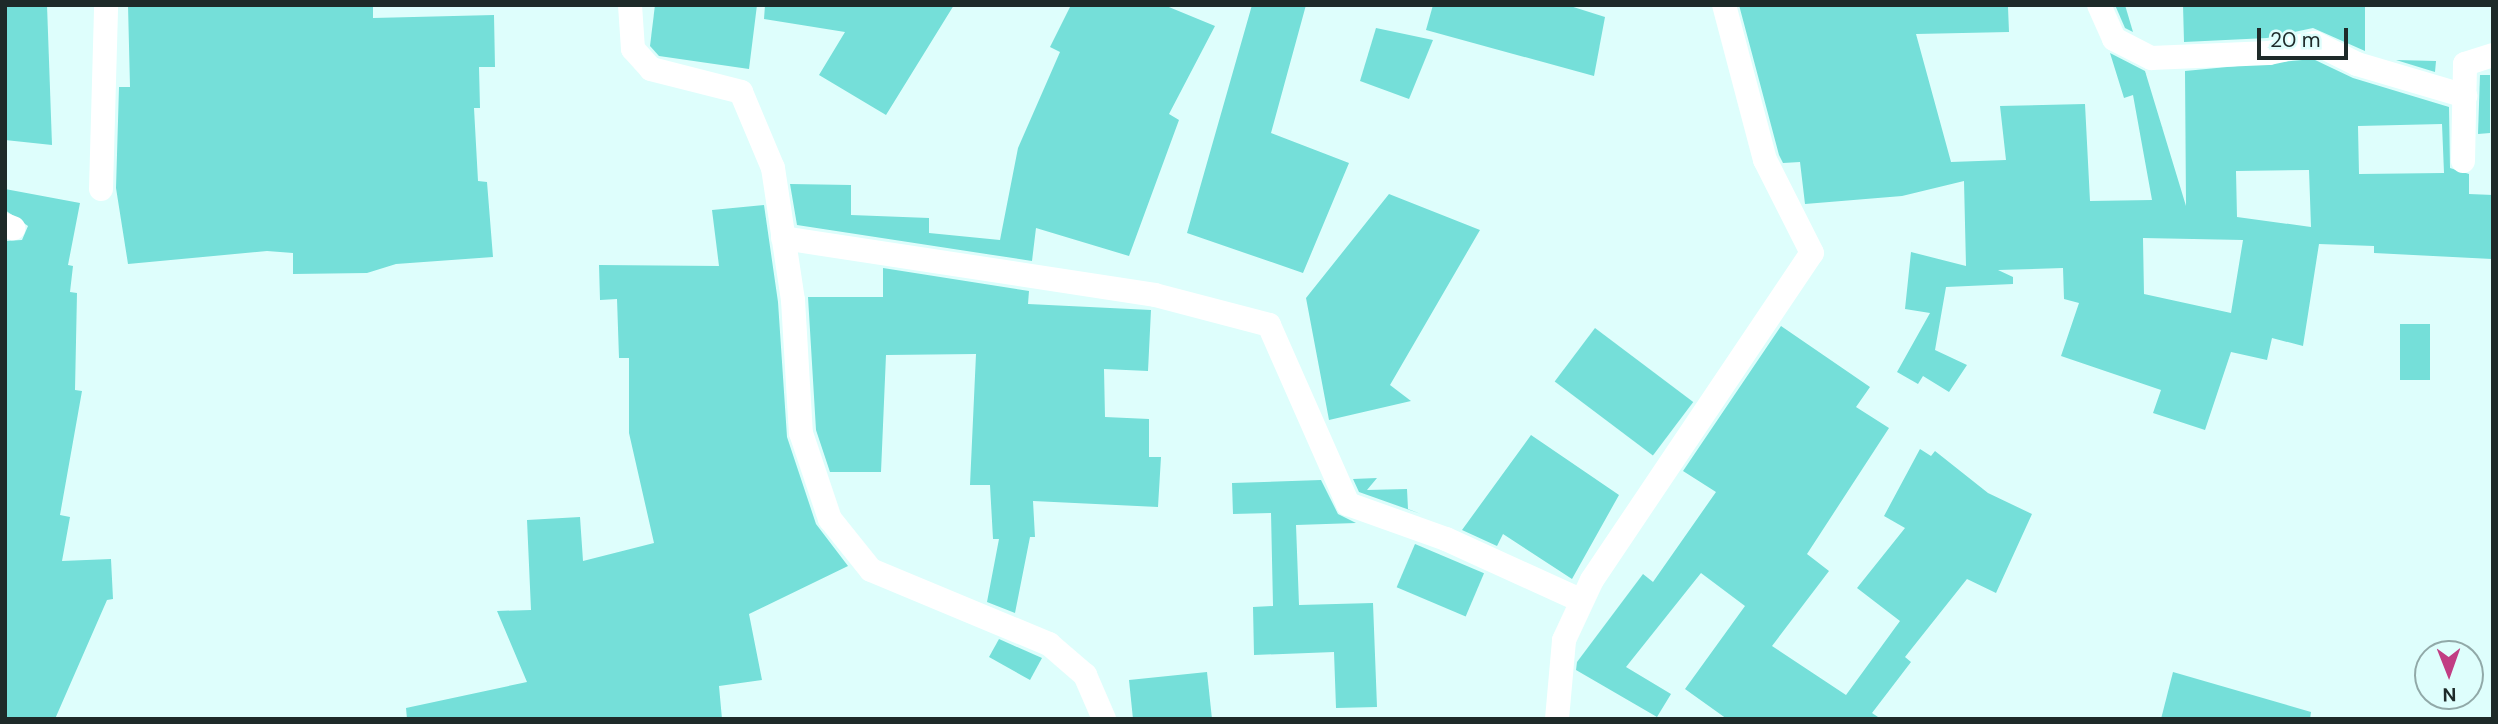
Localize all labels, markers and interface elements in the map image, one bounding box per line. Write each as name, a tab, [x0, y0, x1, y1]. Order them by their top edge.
scale bar	[2260, 14, 2351, 58]
text: 20 m	[2270, 26, 2321, 54]
north arrow	[2414, 640, 2484, 710]
text: N	[2442, 682, 2456, 707]

